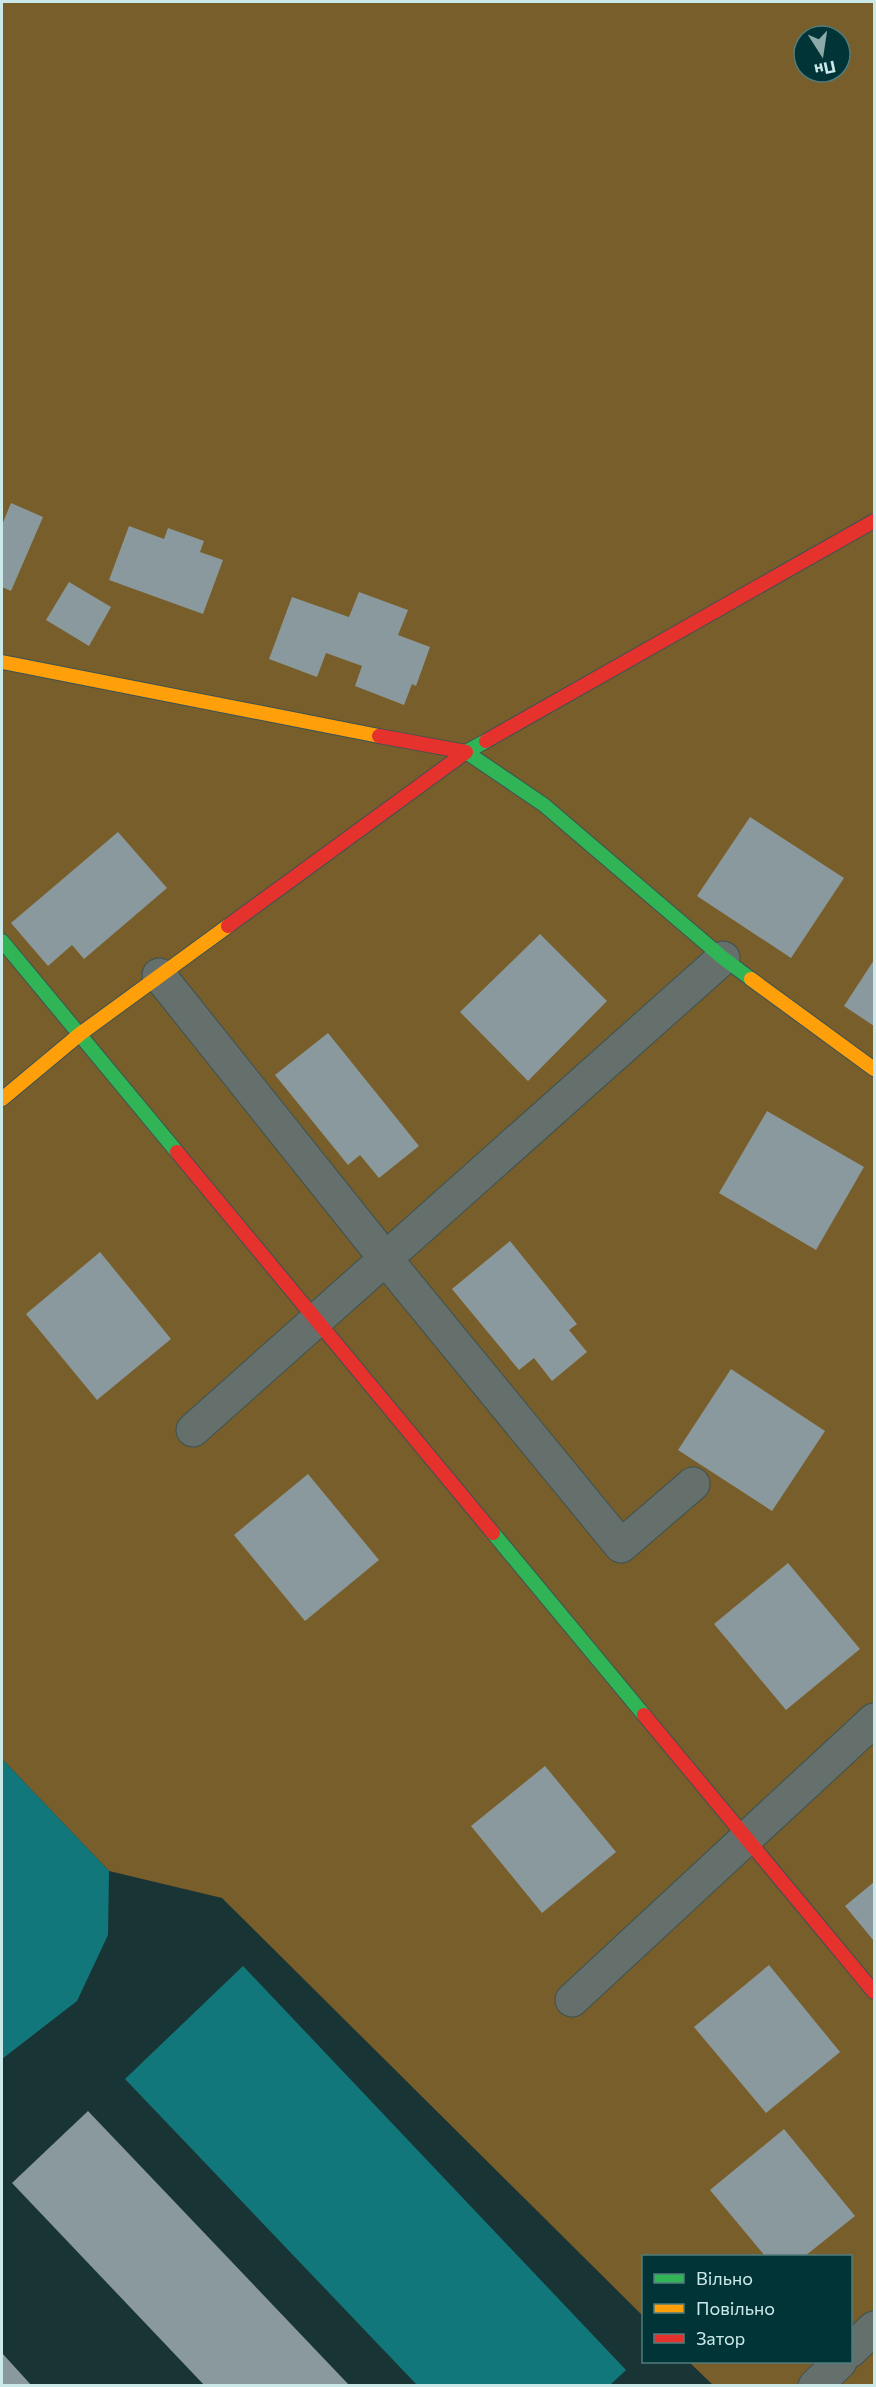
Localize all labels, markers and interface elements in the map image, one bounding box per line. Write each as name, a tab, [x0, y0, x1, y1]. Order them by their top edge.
north arrow	[792, 24, 852, 84]
text: Пн	[813, 58, 838, 81]
legend	[642, 2255, 852, 2363]
text: Вільно	[696, 2267, 753, 2289]
text: Повільно	[696, 2297, 775, 2319]
text: Затор	[696, 2327, 745, 2349]

